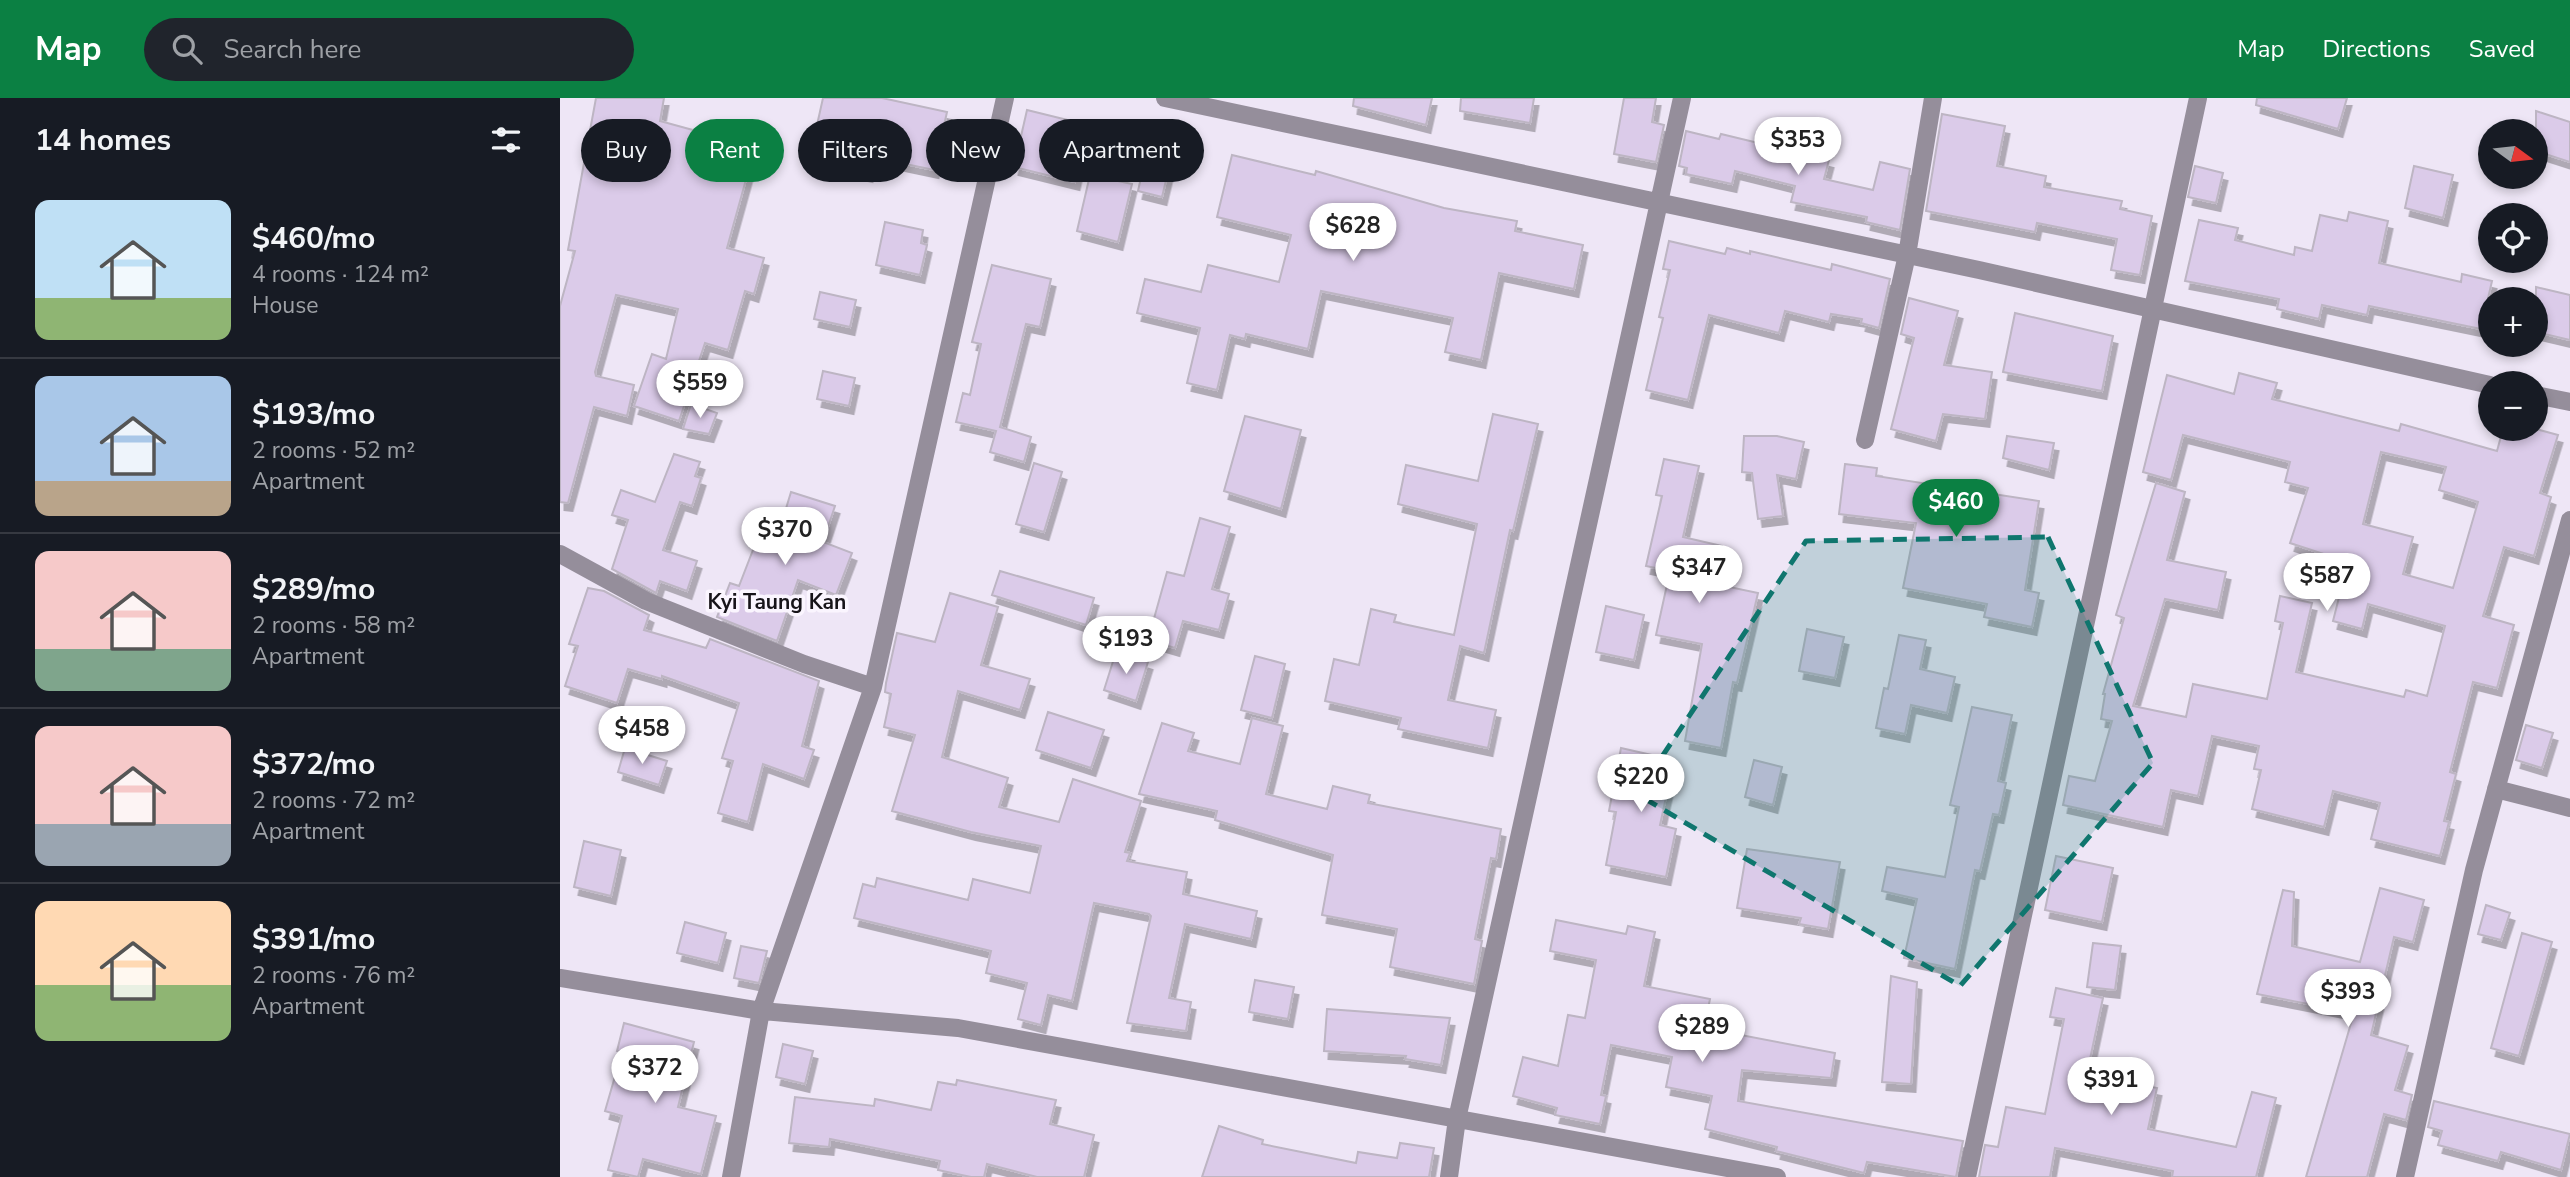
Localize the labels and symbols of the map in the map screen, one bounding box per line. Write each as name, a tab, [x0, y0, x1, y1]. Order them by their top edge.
pin: $353	[1757, 118, 1839, 177]
north arrow	[2478, 119, 2548, 189]
pin: $628	[1312, 204, 1394, 263]
pin: $559	[659, 360, 741, 420]
pin: $460	[1915, 480, 1997, 539]
pin: $370	[744, 508, 826, 567]
pin: $347	[1658, 546, 1740, 605]
pin: $587	[2286, 554, 2368, 613]
district label: Kyi Taung Kan	[708, 588, 846, 616]
pin: $193	[1085, 616, 1167, 676]
pin: $458	[601, 706, 683, 766]
pin: $220	[1600, 754, 1682, 814]
pin: $393	[2307, 970, 2389, 1029]
pin: $289	[1661, 1004, 1743, 1064]
pin: $372	[614, 1046, 696, 1105]
pin: $391	[2070, 1058, 2152, 1117]

